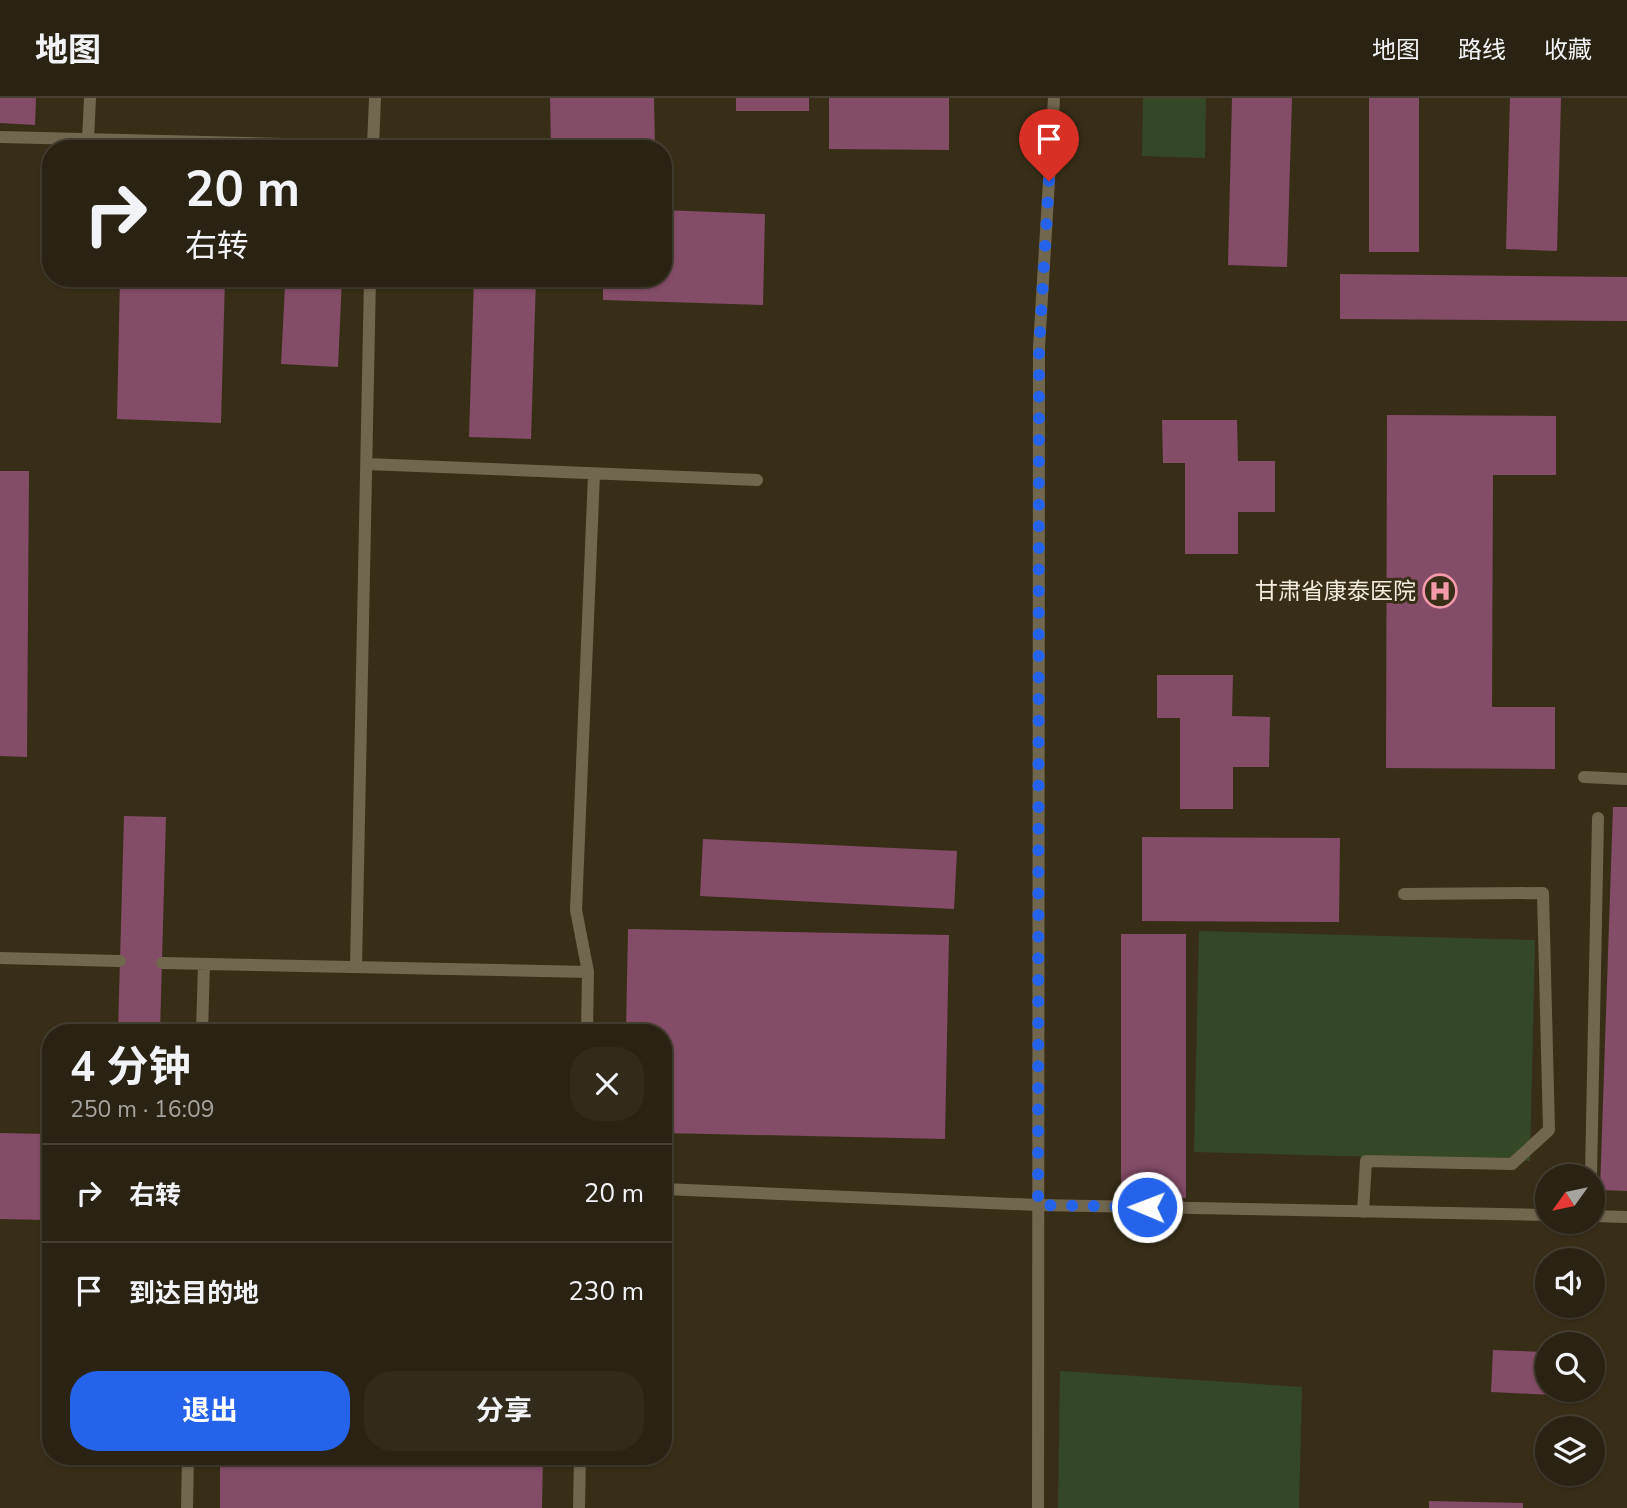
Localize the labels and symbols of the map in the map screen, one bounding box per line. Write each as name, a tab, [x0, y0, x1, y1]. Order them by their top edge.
pin	[1019, 109, 1079, 181]
hospital icon: 甘肃省康泰医院	[1421, 572, 1459, 610]
place label: 甘肃省康泰医院	[1255, 576, 1416, 607]
north arrow	[1535, 1164, 1605, 1234]
position arrow	[1110, 1170, 1184, 1244]

